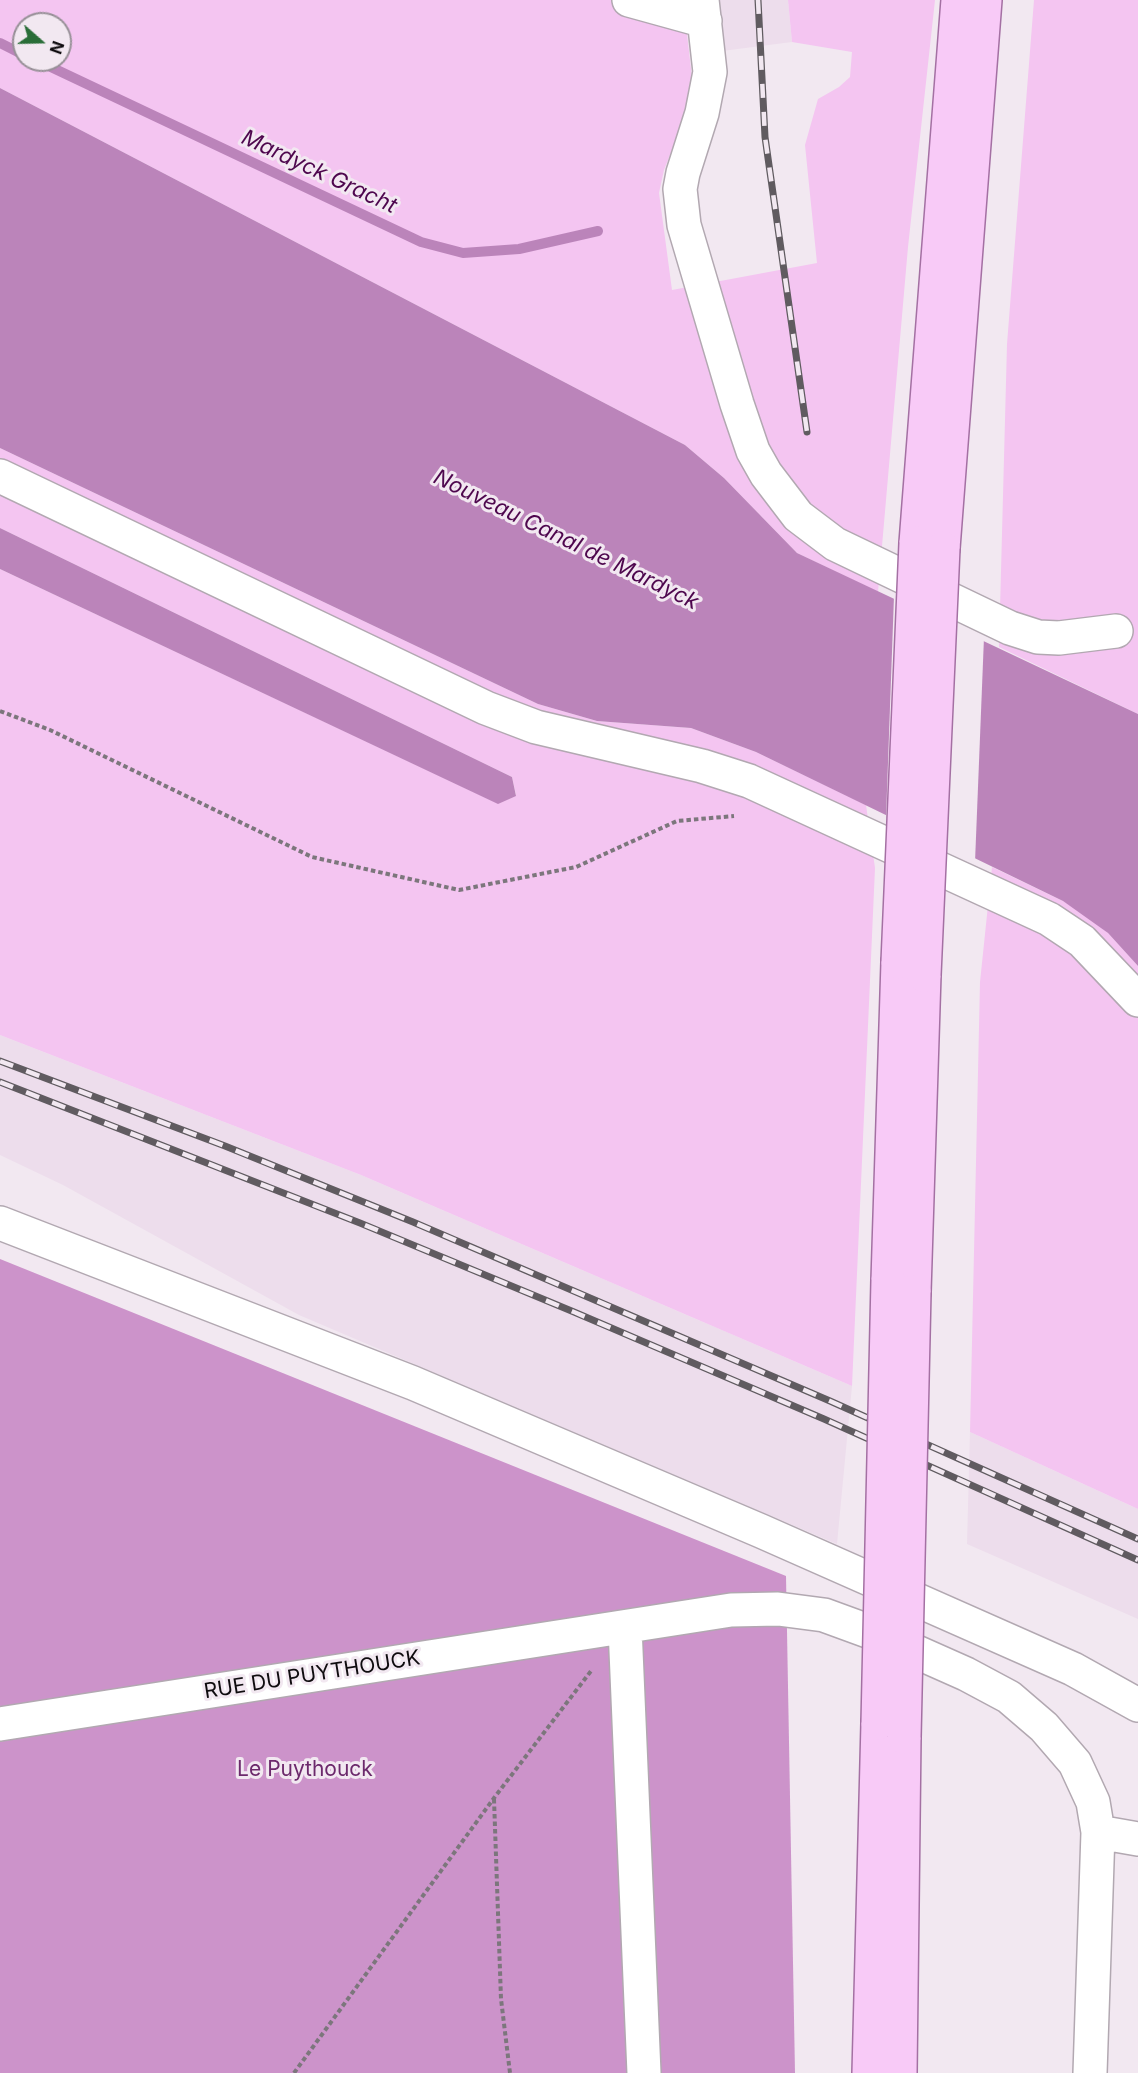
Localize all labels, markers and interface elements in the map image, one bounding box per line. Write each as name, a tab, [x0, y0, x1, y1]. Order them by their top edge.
north arrow	[12, 12, 72, 72]
text: N	[46, 38, 69, 57]
water label: Mardyck Gracht	[237, 124, 401, 220]
water label: Nouveau Canal de Mardyck	[429, 464, 703, 616]
street label: RUE DU PUYTHOUCK	[202, 1645, 422, 1705]
park label: Le Puythouck	[237, 1757, 373, 1783]

